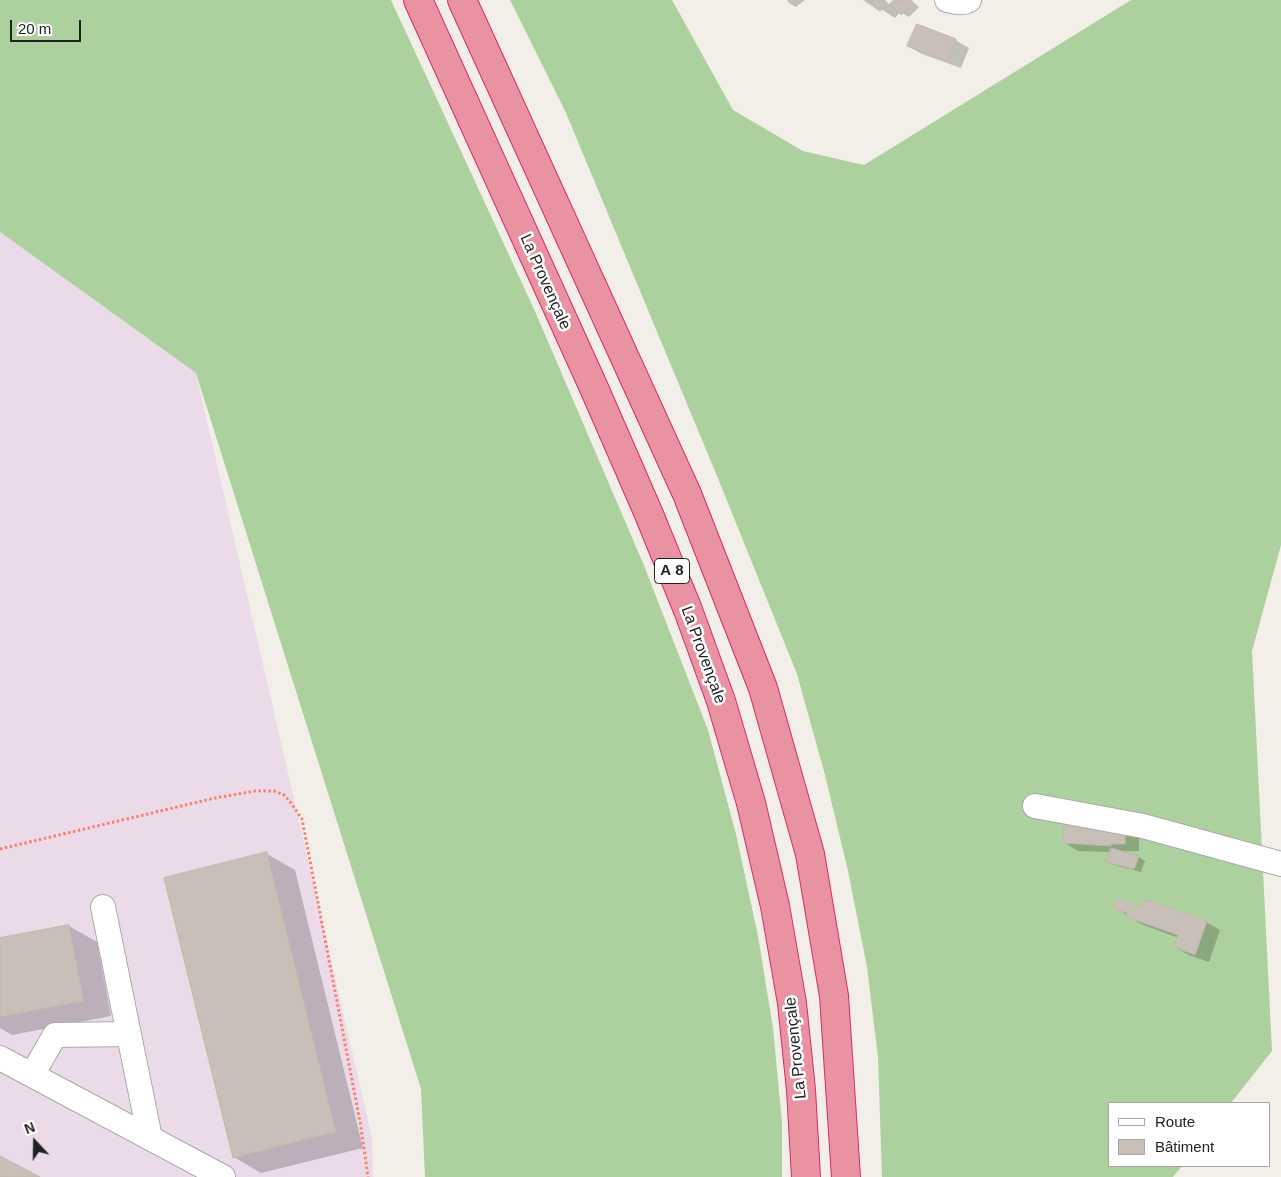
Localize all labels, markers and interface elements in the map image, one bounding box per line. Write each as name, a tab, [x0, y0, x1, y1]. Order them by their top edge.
scale bar	[12, 10, 84, 42]
text: 20 m	[18, 20, 51, 37]
street label: La Provençale	[515, 231, 575, 333]
road number: A 8	[654, 558, 690, 584]
street label: La Provençale	[676, 604, 730, 706]
street label: La Provençale	[781, 996, 811, 1100]
legend	[1108, 1102, 1271, 1167]
text: Route	[1155, 1113, 1195, 1130]
north arrow	[10, 1117, 60, 1167]
text: N	[22, 1119, 37, 1137]
text: Bâtiment	[1155, 1138, 1214, 1155]

